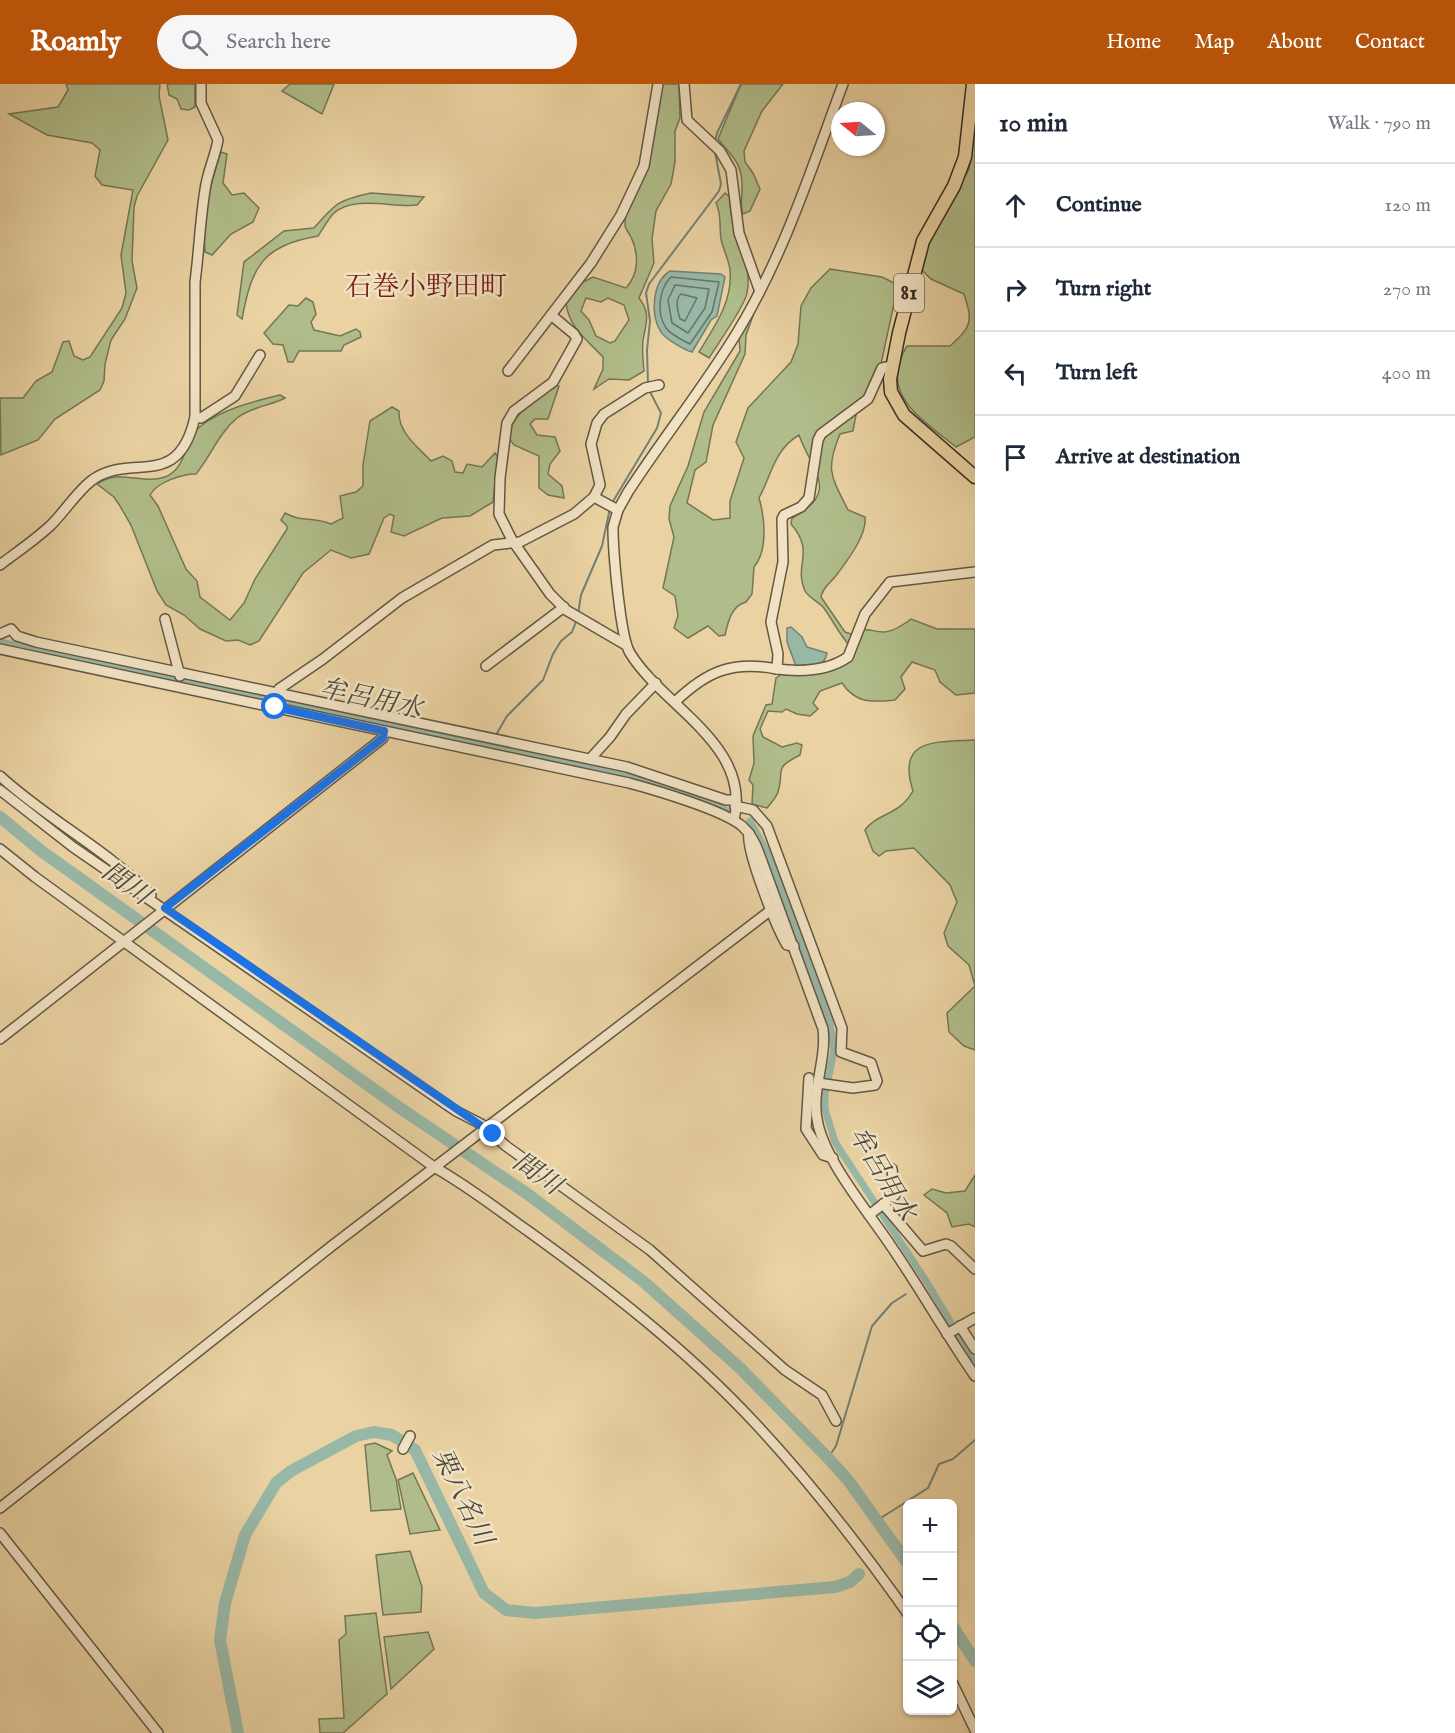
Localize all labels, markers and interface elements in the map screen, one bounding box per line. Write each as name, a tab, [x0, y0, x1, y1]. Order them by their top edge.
search box	[157, 15, 577, 69]
text: Roamly	[30, 25, 121, 60]
icon: search	[178, 26, 211, 59]
text: Search here	[226, 28, 331, 56]
text: Home	[1106, 29, 1161, 56]
text: Map	[1194, 29, 1234, 56]
text: About	[1267, 29, 1322, 56]
text: Contact	[1355, 29, 1425, 56]
north arrow	[831, 102, 885, 156]
text: 10 min	[999, 107, 1068, 140]
text: Walk · 790 m	[1327, 111, 1431, 136]
icon: ahead	[999, 189, 1032, 222]
text: Continue	[1056, 191, 1142, 219]
text: 120 m	[1385, 193, 1431, 218]
district label: 石巻小野田町	[345, 271, 507, 305]
icon: right	[999, 273, 1032, 306]
road number: 81	[894, 274, 924, 312]
text: Turn right	[1056, 275, 1151, 303]
text: 270 m	[1383, 277, 1431, 302]
icon: left	[999, 357, 1032, 390]
text: Turn left	[1056, 359, 1138, 387]
text: 400 m	[1382, 361, 1431, 386]
icon: arrive	[999, 441, 1032, 474]
text: Arrive at destination	[1056, 443, 1240, 471]
water label: 牟呂用水	[317, 672, 428, 727]
route start	[261, 693, 287, 719]
water label: 間川	[95, 855, 159, 914]
route end	[479, 1120, 505, 1146]
water label: 牟呂用水	[841, 1121, 924, 1230]
water label: 間川	[506, 1146, 570, 1204]
water label: 栗八名川	[424, 1443, 501, 1554]
map controls	[903, 1499, 957, 1715]
button: +	[903, 1499, 957, 1553]
button: −	[903, 1553, 957, 1607]
button: locate	[903, 1607, 957, 1661]
button: layers	[903, 1661, 957, 1715]

